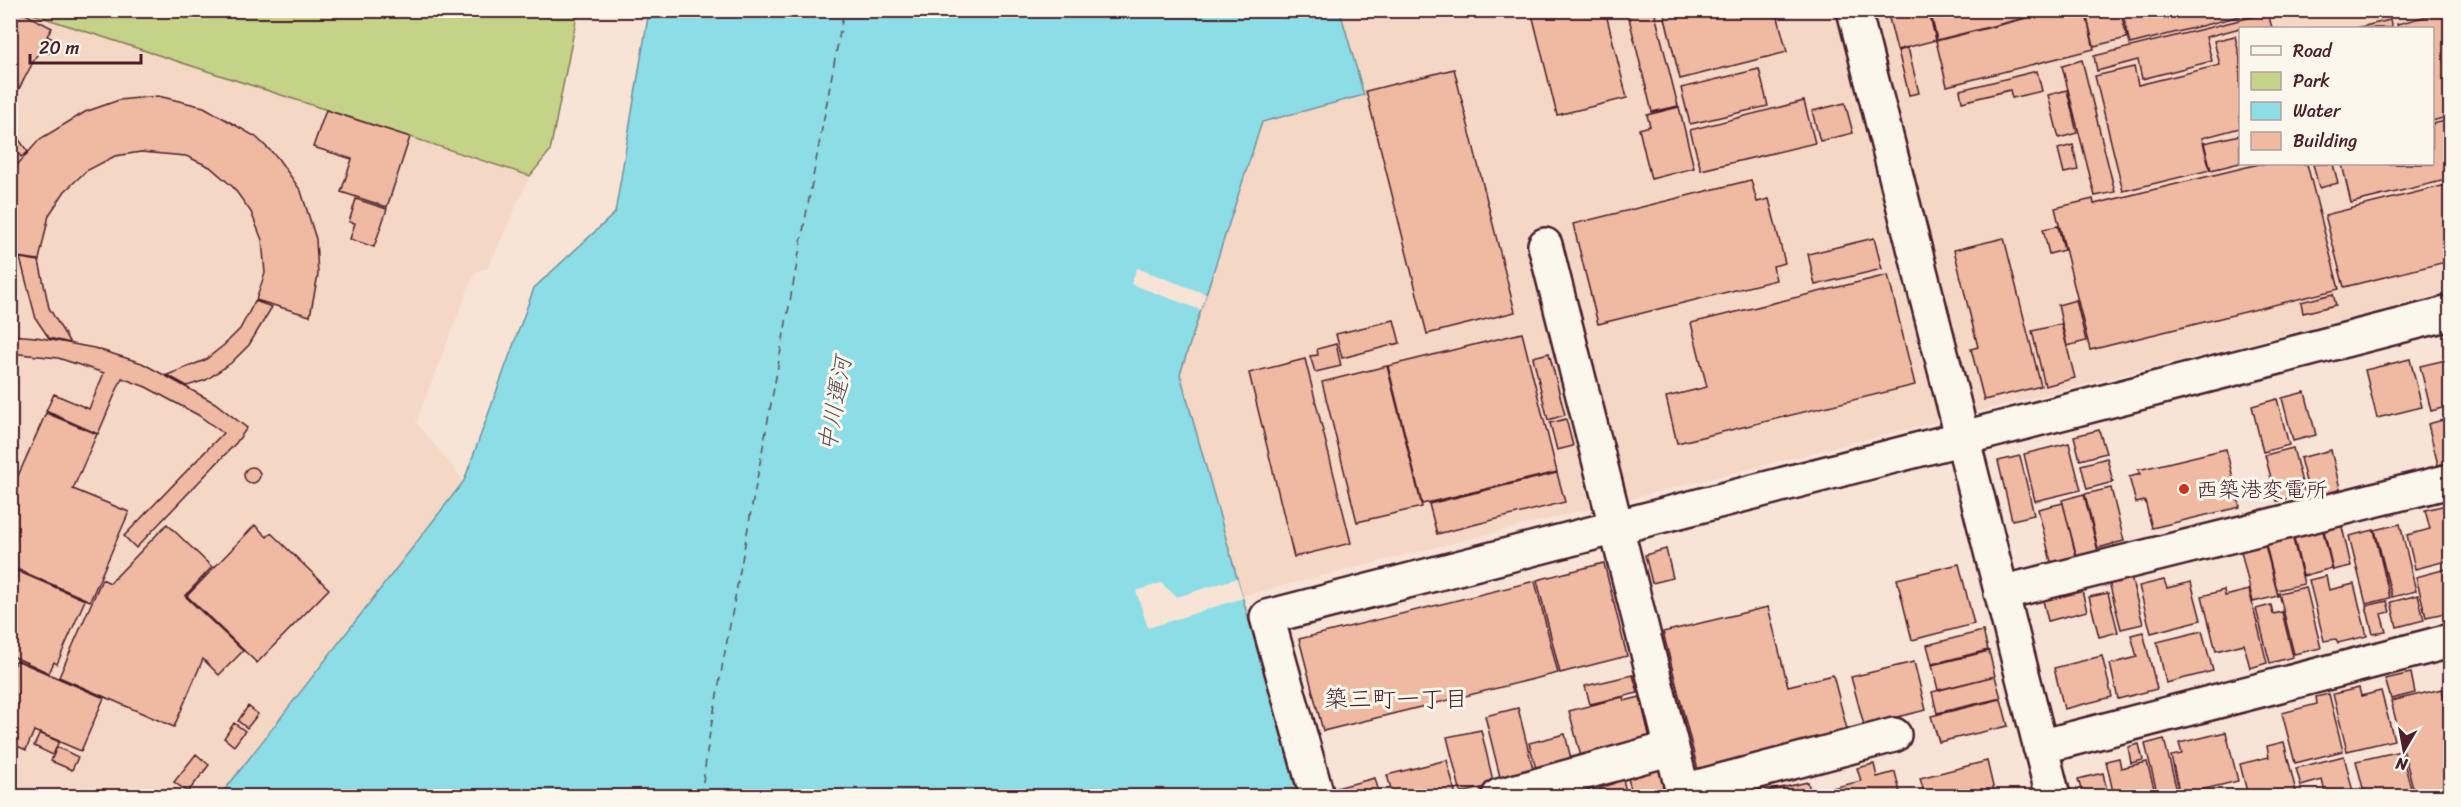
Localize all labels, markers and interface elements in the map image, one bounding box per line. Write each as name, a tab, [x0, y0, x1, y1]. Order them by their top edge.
scale bar	[30, 27, 141, 65]
legend	[2239, 27, 2434, 165]
text: 20 m	[39, 32, 79, 64]
text: Road	[2293, 35, 2333, 67]
text: Park	[2293, 65, 2330, 97]
text: Water	[2293, 95, 2342, 127]
text: Building	[2293, 125, 2357, 157]
water label: 中川運河	[806, 350, 865, 455]
place label: 西築港変電所	[2196, 470, 2328, 509]
marker: 西築港変電所	[2177, 482, 2191, 496]
district label: 築三町一丁目	[1324, 678, 1468, 720]
north arrow	[2374, 720, 2434, 780]
text: N	[2393, 749, 2410, 780]

